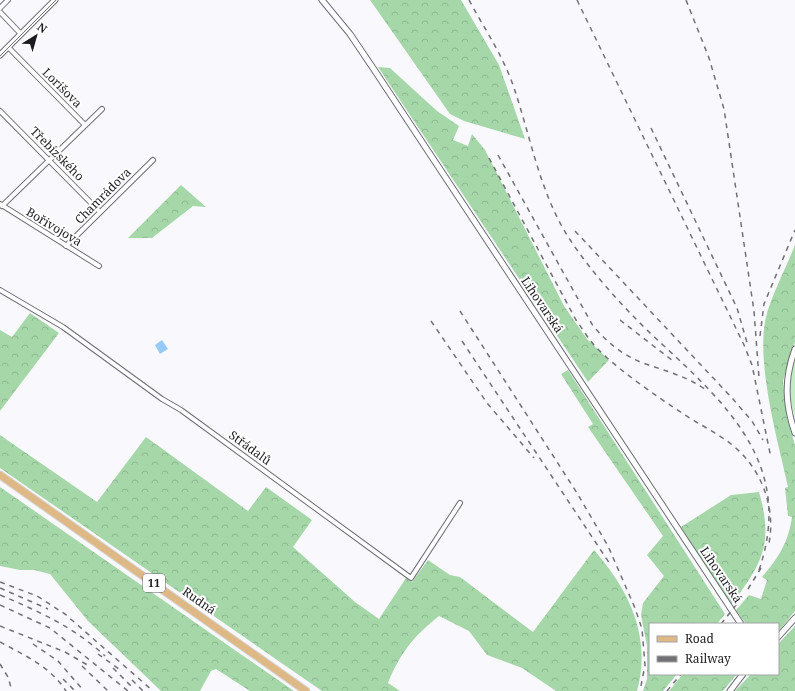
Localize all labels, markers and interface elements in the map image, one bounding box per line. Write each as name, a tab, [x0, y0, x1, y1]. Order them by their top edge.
north arrow	[16, 16, 56, 56]
text: N	[34, 19, 51, 36]
street label: Lorišova	[39, 64, 86, 111]
street label: Třebízského	[27, 123, 88, 184]
street label: Chamrádova	[71, 164, 135, 228]
street label: Bořivojova	[23, 203, 86, 250]
street label: Lihovarská	[517, 273, 568, 336]
street label: Střádalů	[226, 426, 275, 469]
street label: Lihovarská	[696, 543, 747, 606]
road number: 11	[143, 574, 165, 592]
street label: Rudná	[179, 583, 220, 618]
legend	[649, 623, 779, 675]
text: Road	[685, 630, 715, 647]
text: Railway	[685, 650, 731, 667]

